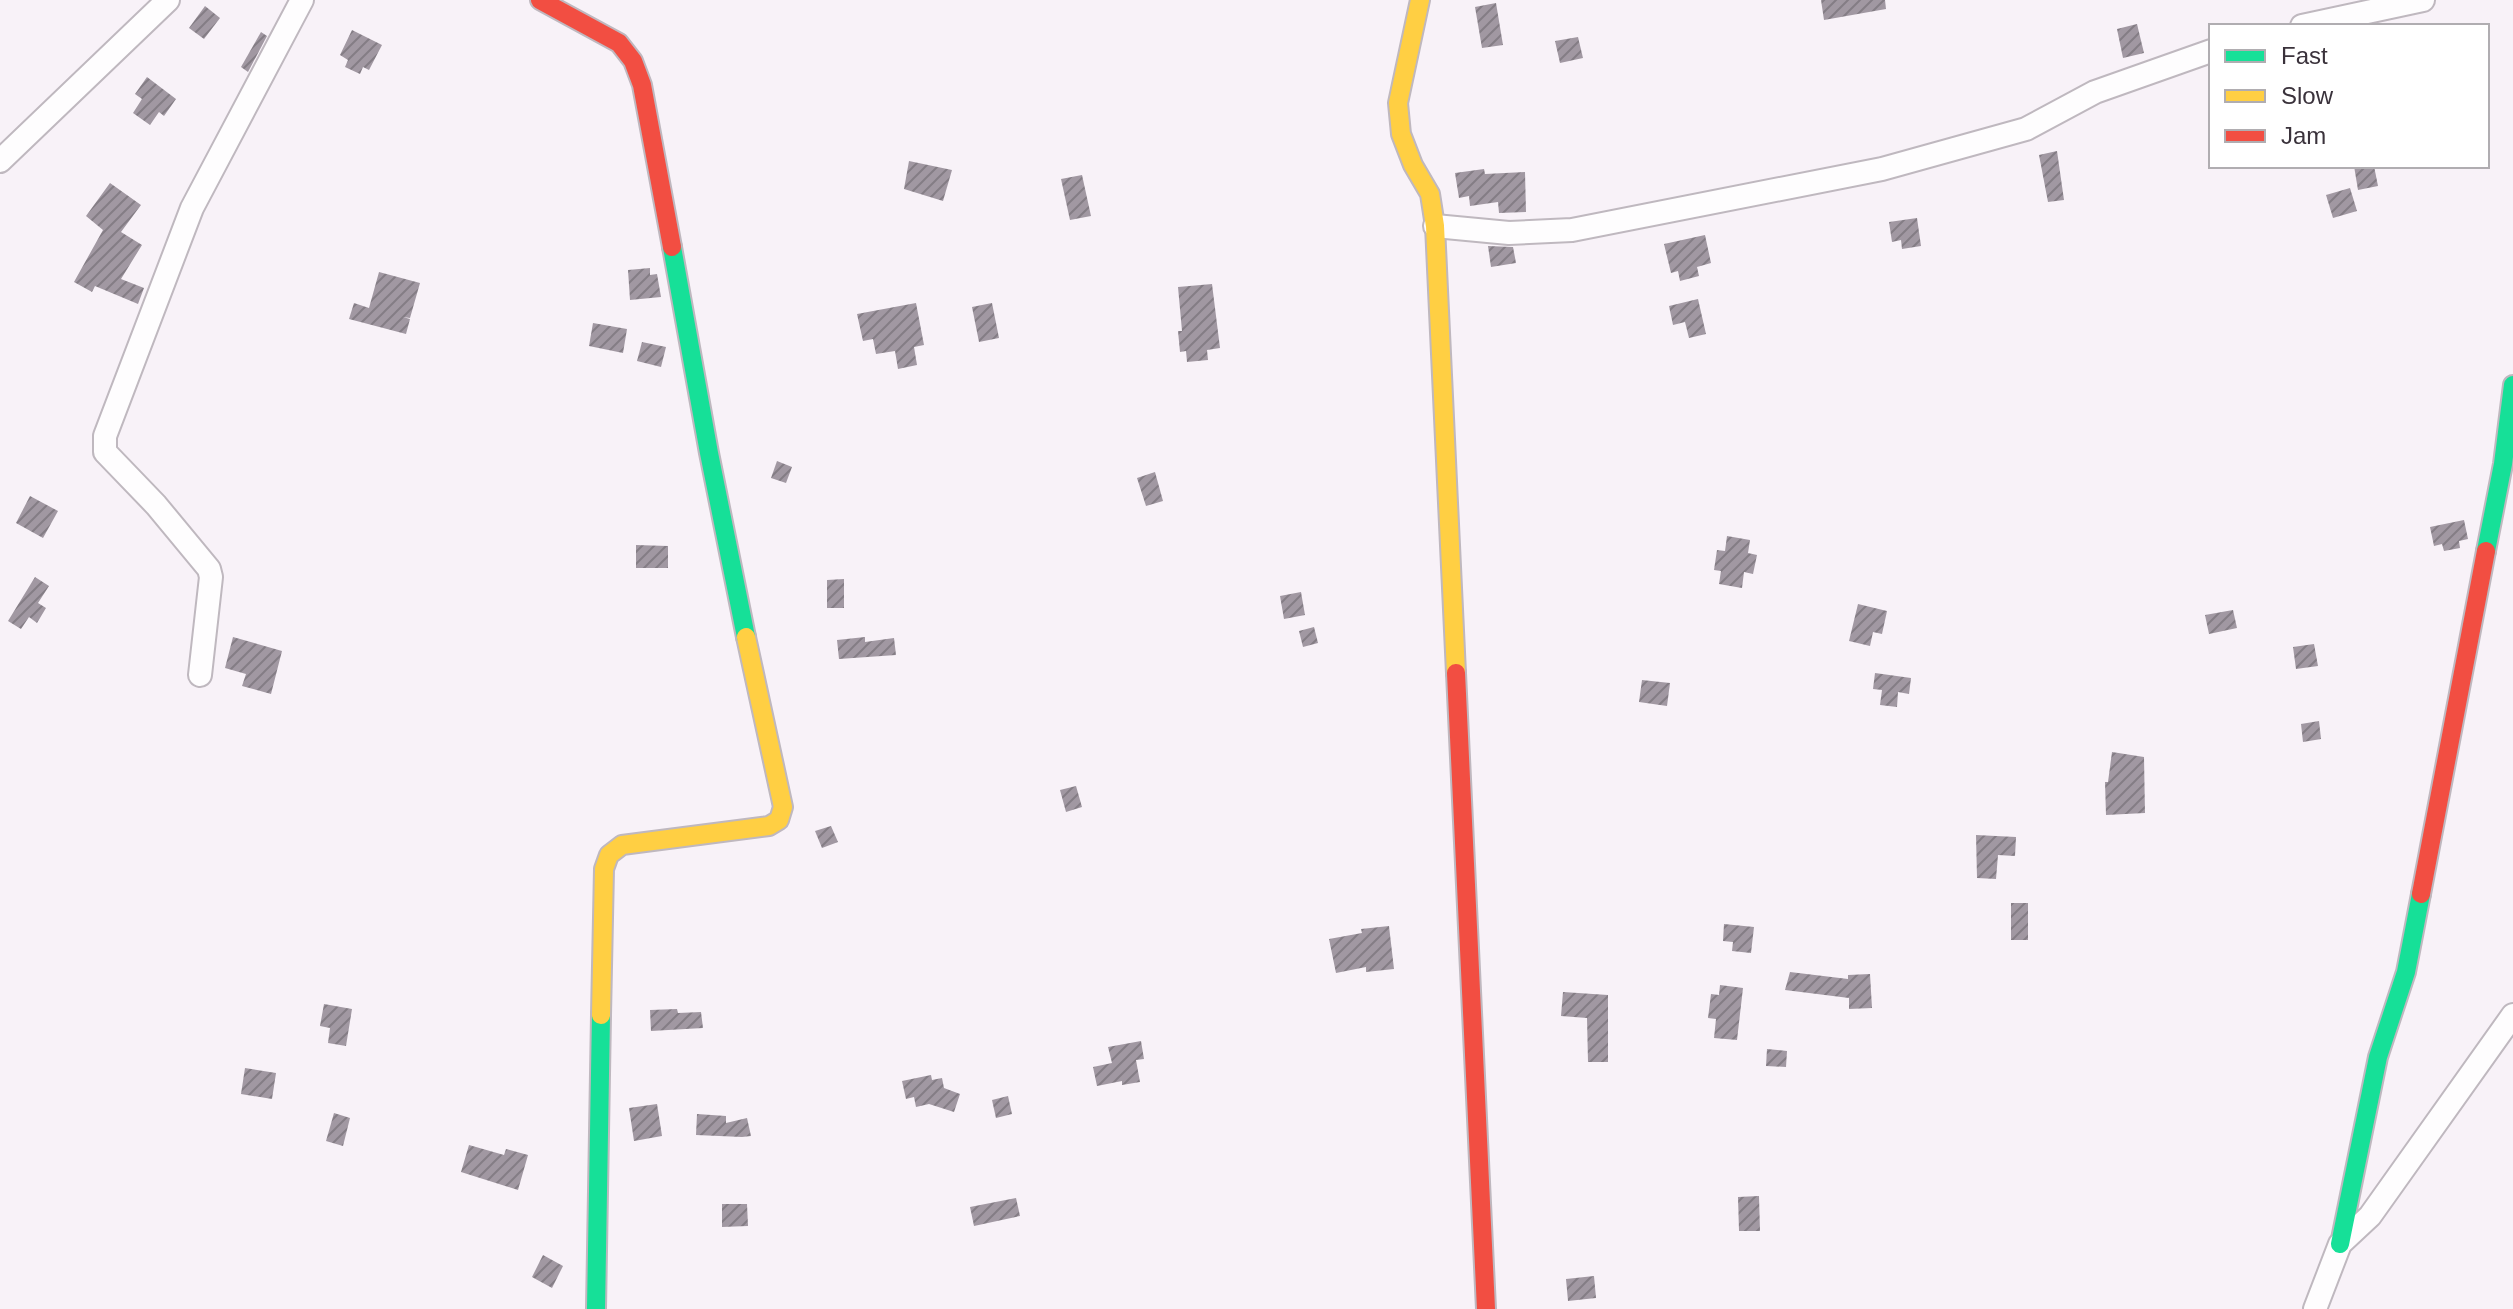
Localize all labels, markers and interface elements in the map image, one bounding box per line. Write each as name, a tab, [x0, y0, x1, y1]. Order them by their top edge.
legend	[2209, 24, 2489, 168]
text: Fast	[2281, 42, 2328, 69]
text: Slow	[2281, 82, 2334, 109]
text: Jam	[2281, 122, 2326, 149]

